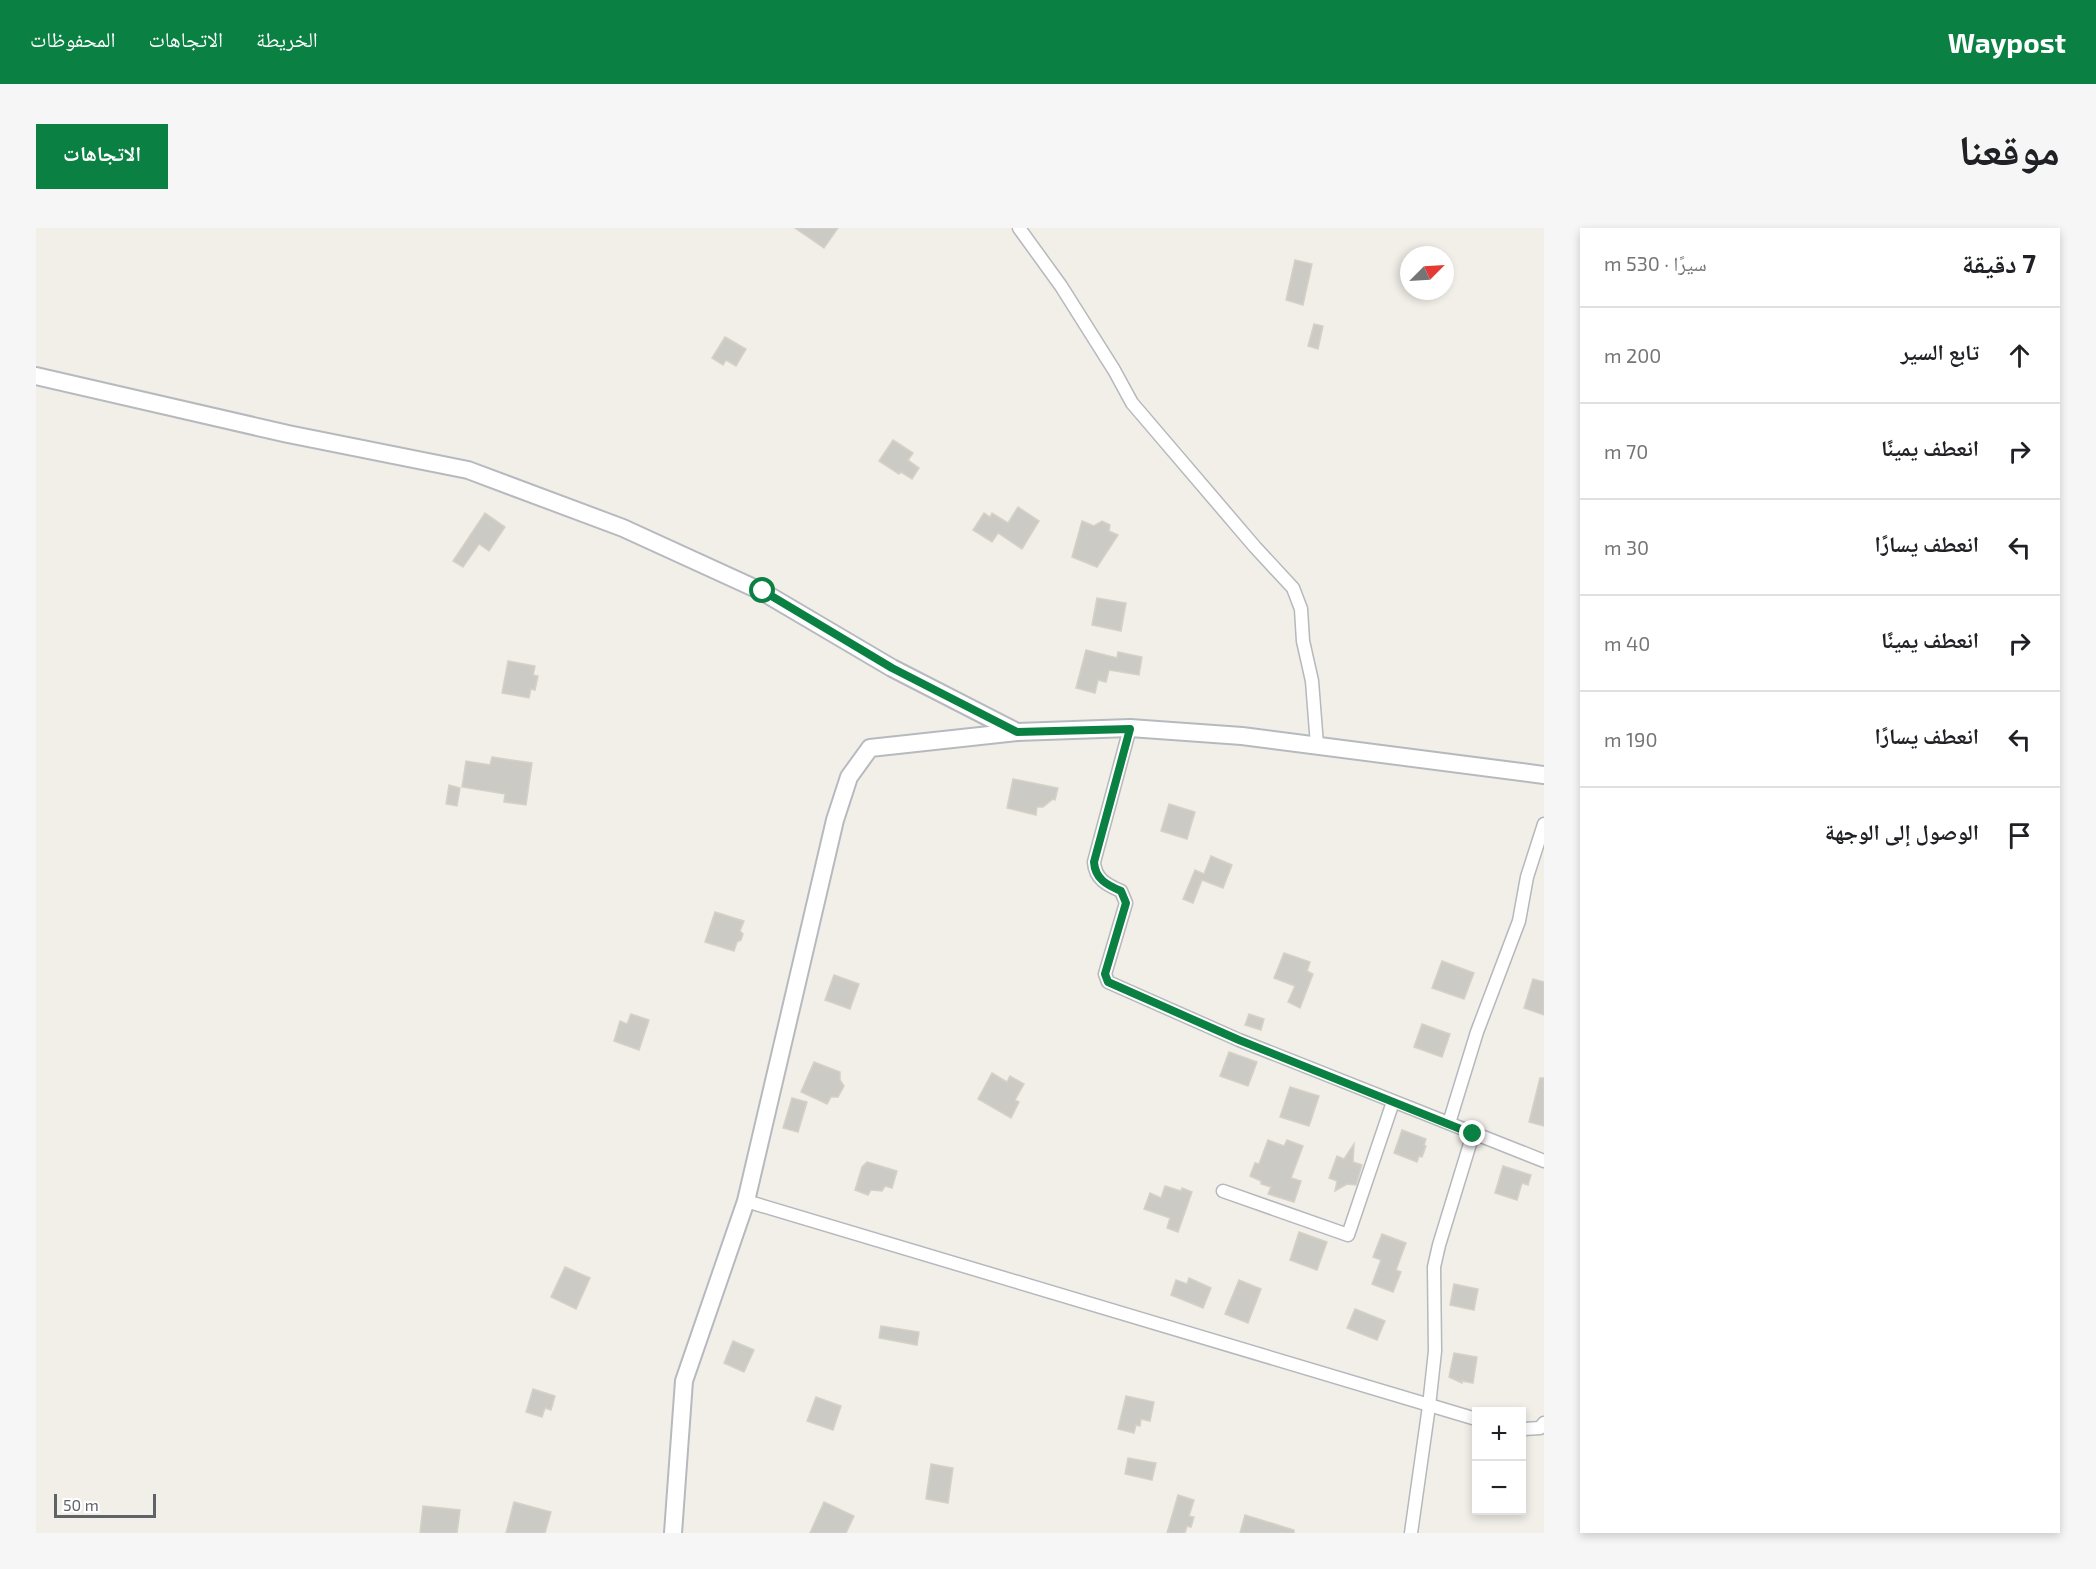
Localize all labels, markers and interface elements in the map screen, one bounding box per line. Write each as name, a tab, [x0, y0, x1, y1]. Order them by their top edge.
text: Waypost	[1948, 25, 2066, 59]
text: المحفوظات	[30, 26, 115, 51]
text: الاتجاهات	[148, 26, 223, 51]
text: الخريطة	[256, 26, 318, 51]
text: موقعنا	[1959, 123, 2060, 173]
button: الاتجاهات	[36, 124, 168, 189]
north arrow	[1400, 246, 1454, 300]
text: 7 دقيقة	[1962, 247, 2036, 278]
text: سيرًا · 530 m	[1604, 251, 1707, 275]
text: تابع السير	[1901, 338, 1979, 364]
icon: ahead	[2003, 339, 2036, 372]
text: 200 m	[1604, 343, 1661, 367]
text: انعطف يمينًا	[1881, 434, 1979, 460]
icon: right	[2003, 435, 2036, 468]
text: 70 m	[1604, 439, 1648, 463]
text: انعطف يسارًا	[1874, 530, 1979, 556]
icon: left	[2003, 531, 2036, 564]
text: 30 m	[1604, 535, 1649, 559]
route start	[749, 577, 775, 603]
text: انعطف يمينًا	[1881, 626, 1979, 652]
icon: right	[2003, 627, 2036, 660]
text: 40 m	[1604, 631, 1650, 655]
text: انعطف يسارًا	[1874, 722, 1979, 748]
icon: left	[2003, 723, 2036, 756]
text: 190 m	[1604, 727, 1657, 751]
text: الوصول إلى الوجهة	[1825, 818, 1979, 844]
icon: arrive	[2003, 819, 2036, 852]
route end	[1459, 1120, 1485, 1146]
map controls	[1472, 1407, 1526, 1515]
button: +	[1472, 1407, 1526, 1461]
button: −	[1472, 1461, 1526, 1515]
scale bar	[54, 1491, 156, 1518]
text: 50 m	[63, 1495, 99, 1514]

